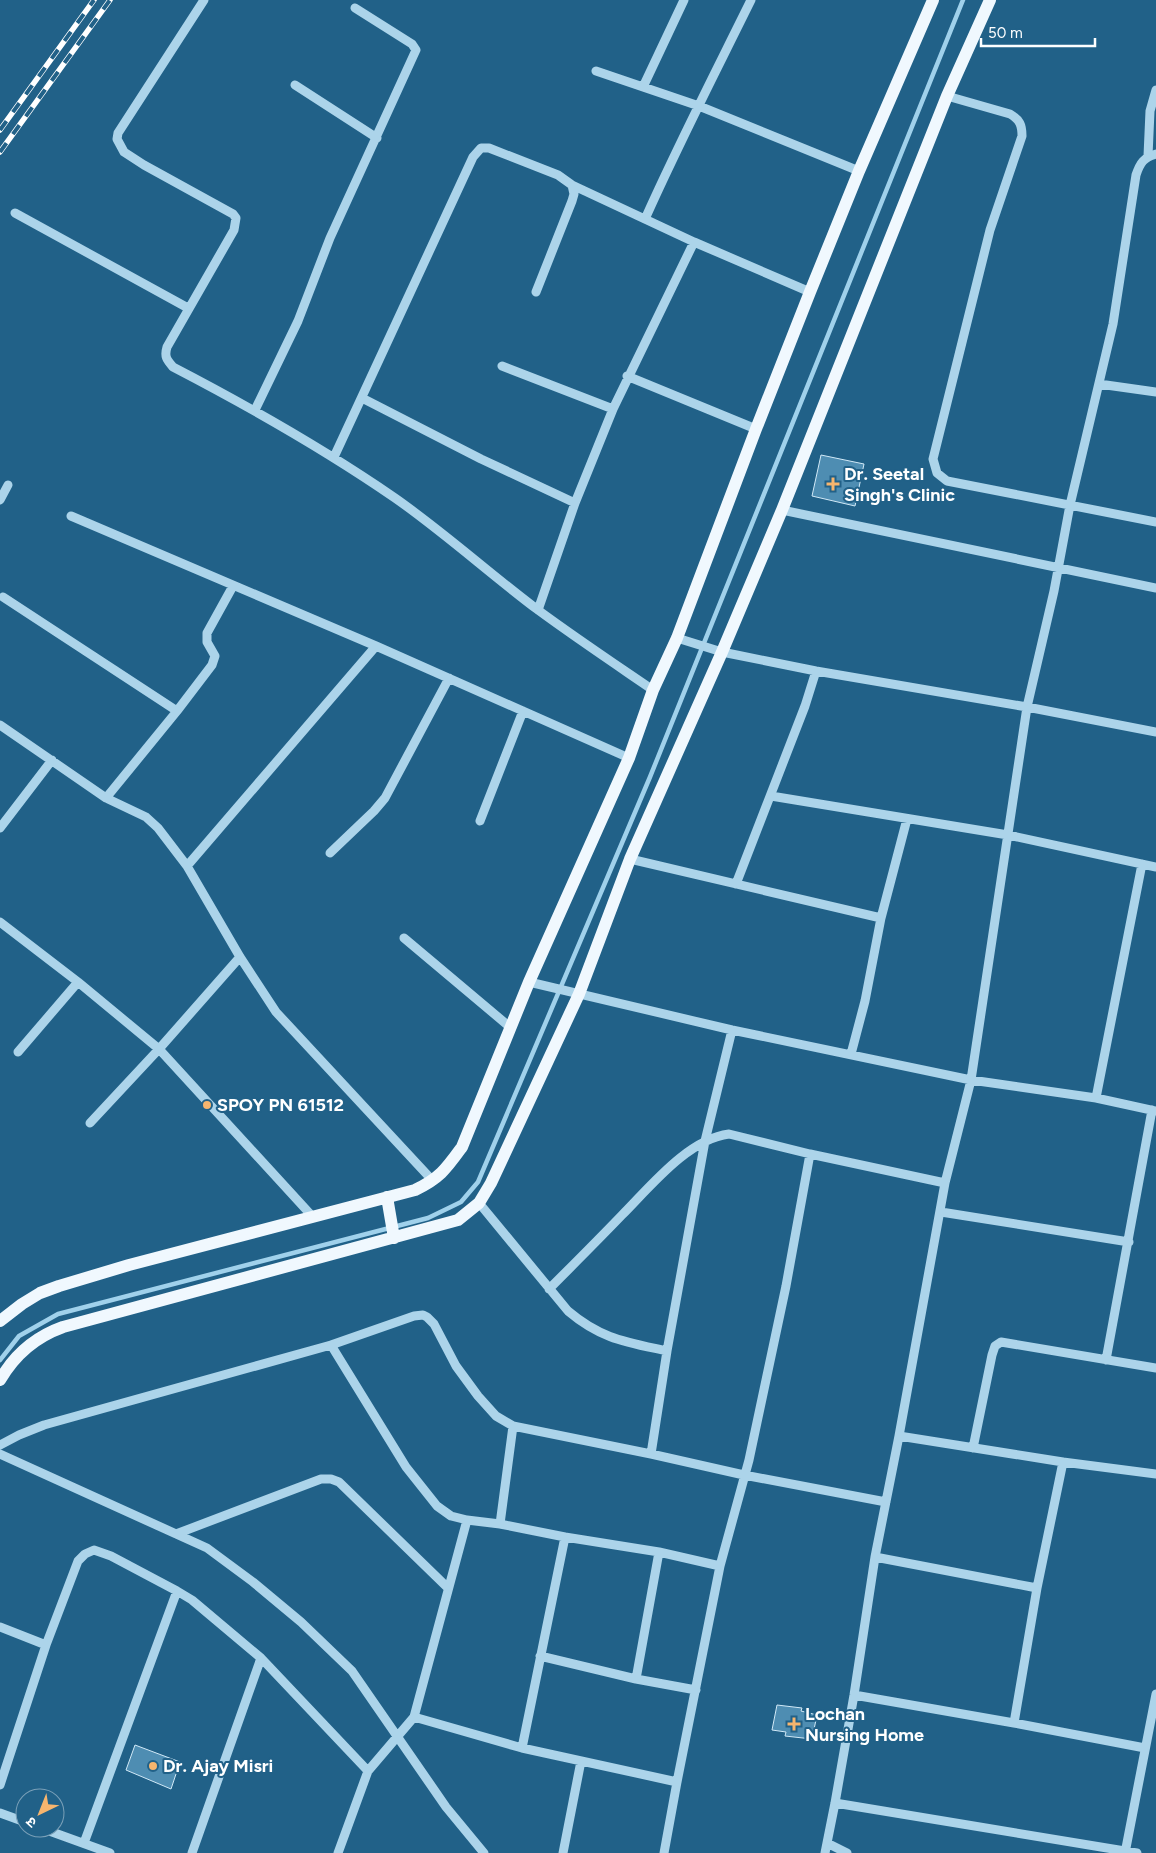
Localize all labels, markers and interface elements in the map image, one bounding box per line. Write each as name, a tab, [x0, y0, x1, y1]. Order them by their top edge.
scale bar	[981, 15, 1095, 47]
text: 50 m	[988, 24, 1023, 42]
place label: Dr. Seetal Singh's Clinic	[844, 463, 955, 506]
marker: Dr. Seetal Singh's Clinic	[826, 477, 840, 491]
place label: SPOY PN 61512	[217, 1094, 344, 1116]
marker: SPOY PN 61512	[201, 1099, 213, 1111]
place label: Lochan Nursing Home	[805, 1703, 924, 1746]
marker: Lochan Nursing Home	[787, 1717, 801, 1731]
place label: Dr. Ajay Misri	[163, 1755, 273, 1777]
marker: Dr. Ajay Misri	[147, 1760, 159, 1772]
north arrow	[15, 1788, 65, 1838]
text: उ	[22, 1813, 40, 1831]

